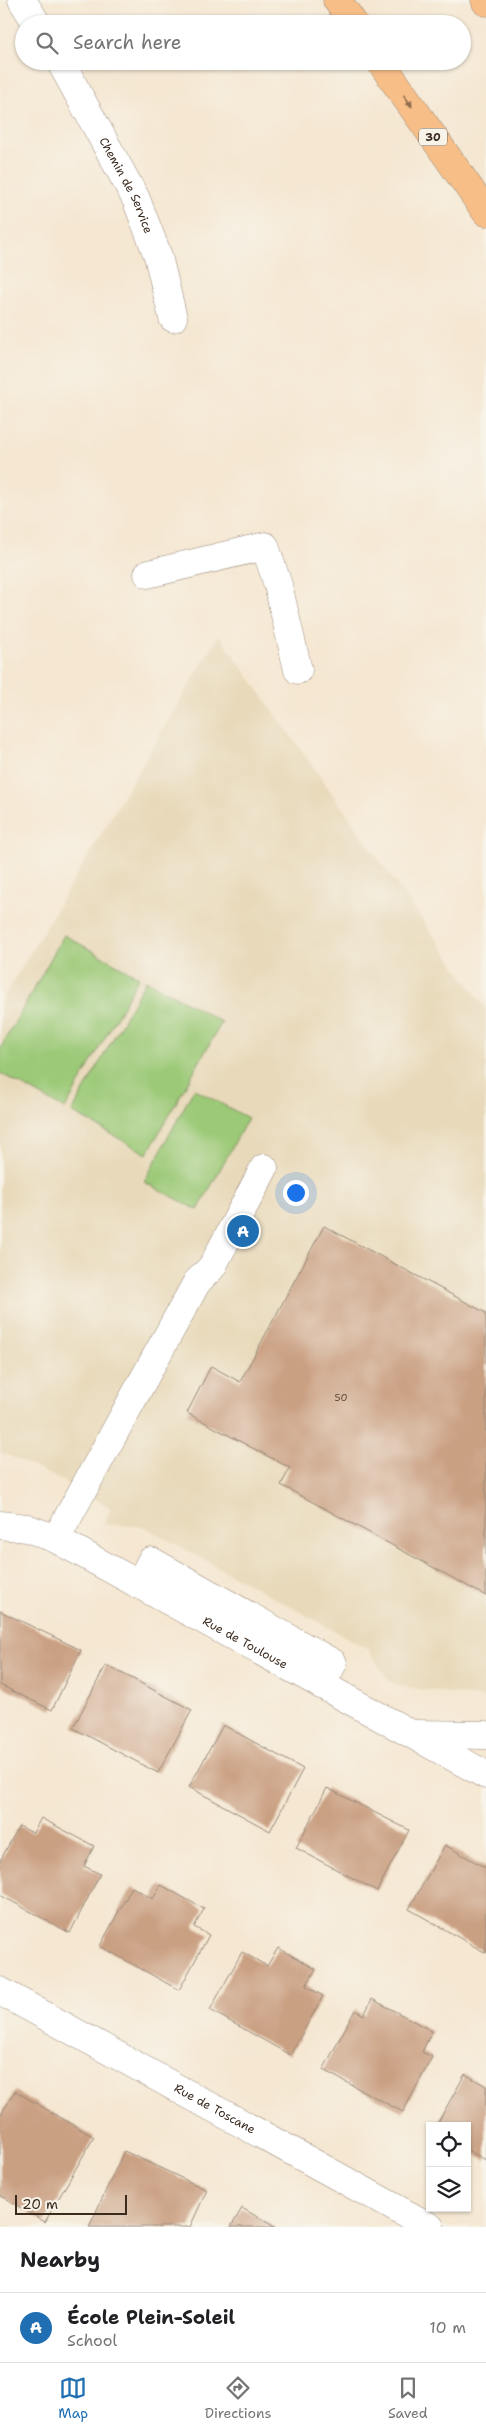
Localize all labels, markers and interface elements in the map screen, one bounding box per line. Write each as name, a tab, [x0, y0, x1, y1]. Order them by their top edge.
search box	[15, 15, 471, 70]
icon: search	[33, 29, 61, 57]
text: Search here	[73, 30, 182, 55]
one-way arrow	[403, 94, 413, 108]
road number: 30	[419, 128, 447, 146]
street label: Chemin de Service	[96, 134, 157, 236]
your location	[283, 1180, 309, 1206]
pin: A	[227, 1212, 259, 1250]
house number: 50	[334, 1391, 348, 1404]
street label: Rue de Toulouse	[200, 1613, 291, 1673]
street label: Rue de Toscane	[171, 2080, 258, 2138]
map controls	[426, 2122, 471, 2212]
button: locate	[426, 2122, 471, 2167]
button: layers	[426, 2167, 471, 2212]
scale bar	[15, 2192, 128, 2215]
text: 20 m	[22, 2195, 58, 2213]
text: Nearby	[20, 2246, 100, 2274]
text: École Plein-Soleil	[67, 2305, 235, 2330]
text: A	[30, 2317, 42, 2338]
text: 10 m	[429, 2317, 466, 2338]
text: School	[67, 2330, 117, 2351]
tab: Map	[58, 2374, 88, 2422]
tab: Directions	[205, 2374, 272, 2422]
tab: Saved	[388, 2374, 428, 2422]

